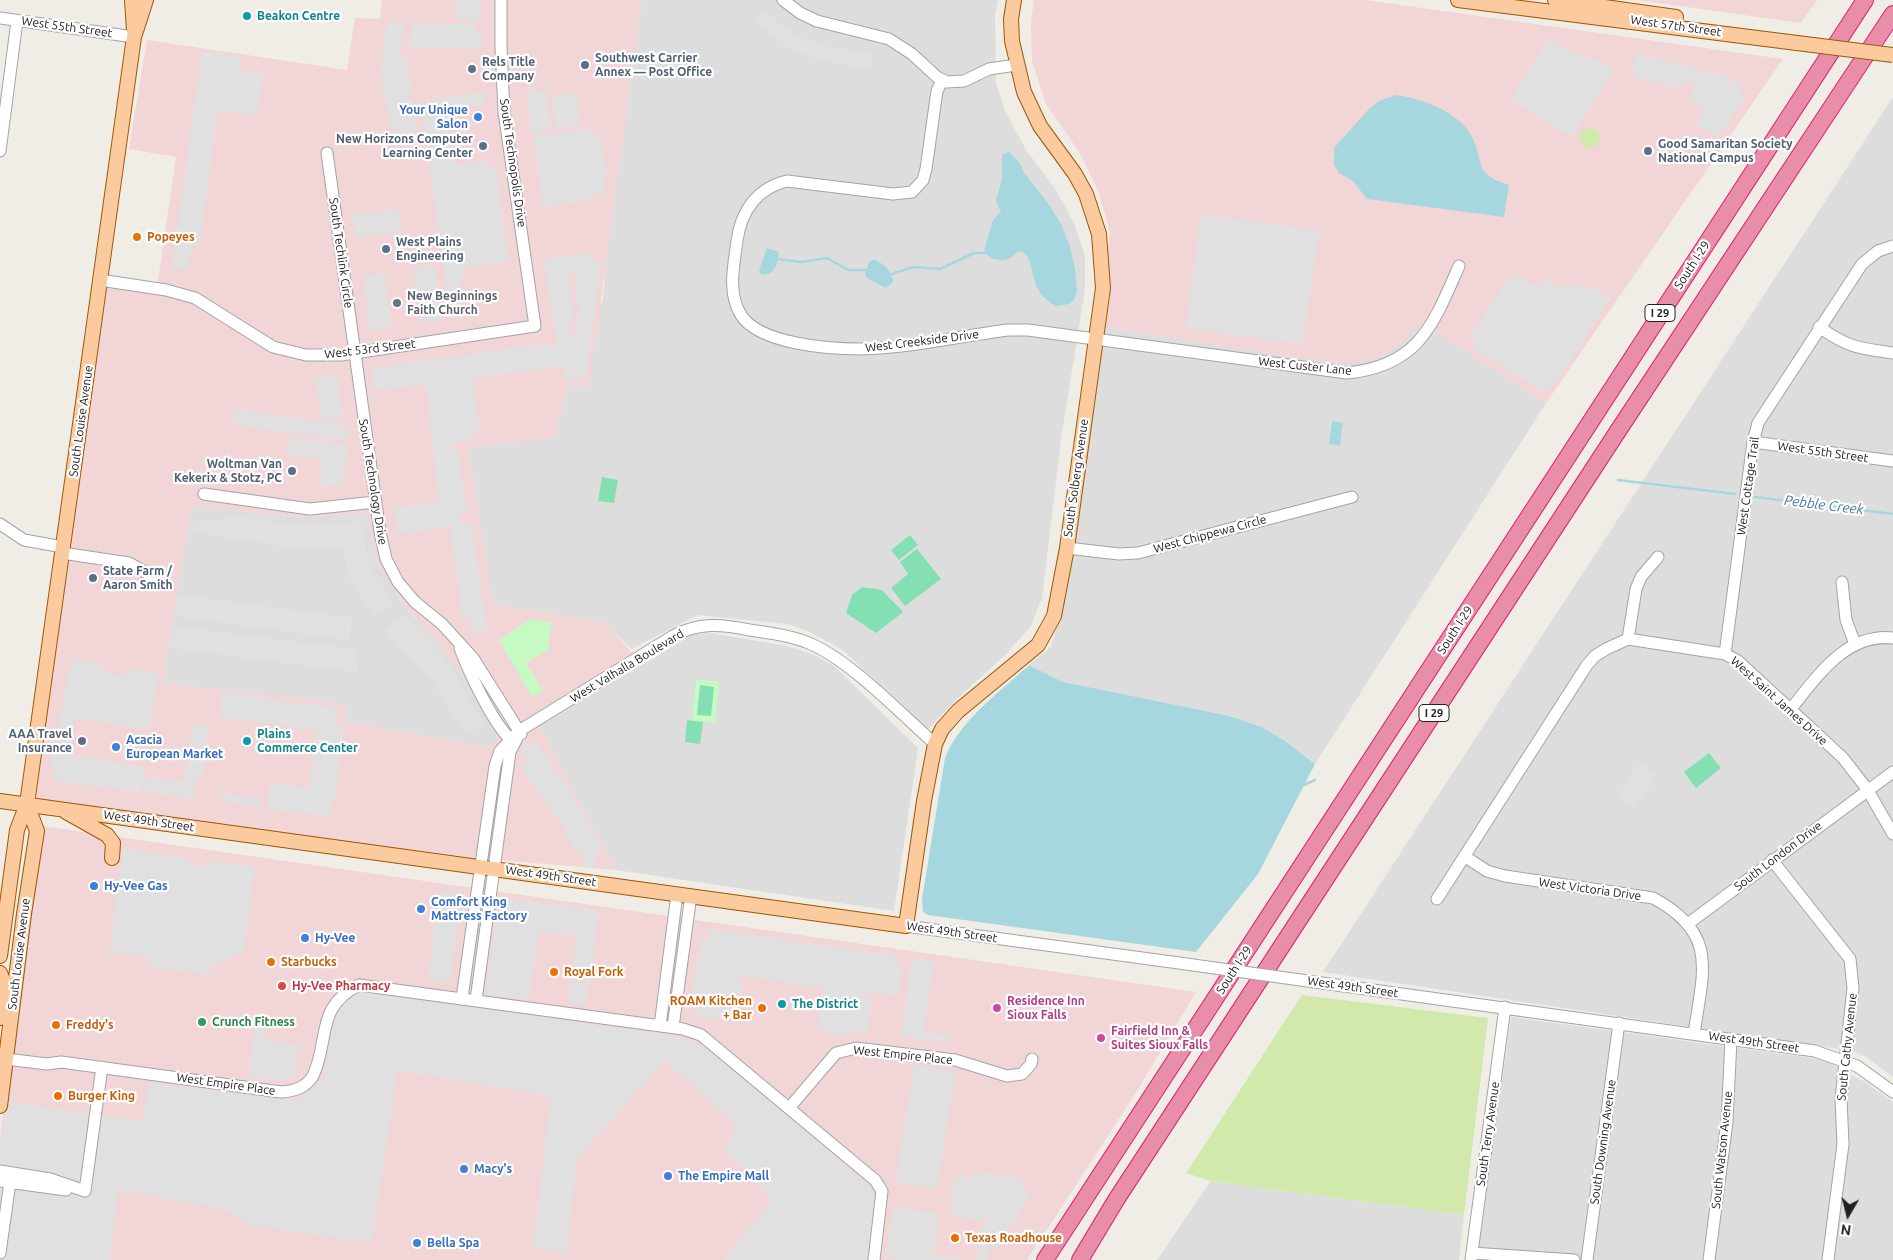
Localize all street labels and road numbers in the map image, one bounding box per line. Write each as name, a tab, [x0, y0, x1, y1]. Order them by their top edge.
street label: West 57th Street	[1630, 12, 1722, 40]
street label: West 55th Street	[21, 13, 113, 41]
street label: South Technopolis Drive	[497, 98, 529, 228]
street label: South Techlink Circle	[326, 197, 356, 309]
street label: South I-29	[1671, 238, 1713, 292]
road number: I 29	[1645, 304, 1675, 322]
street label: West Creekside Drive	[864, 327, 980, 355]
street label: West 53rd Street	[324, 336, 416, 362]
street label: West Custer Lane	[1258, 354, 1352, 378]
street label: South Louise Avenue	[66, 364, 96, 478]
street label: South Technology Drive	[356, 418, 390, 546]
street label: South Solberg Avenue	[1061, 418, 1091, 538]
street label: West Cottage Trail	[1734, 436, 1762, 536]
street label: West 55th Street	[1777, 438, 1869, 466]
street label: West Chippewa Circle	[1152, 512, 1268, 556]
street label: South I-29	[1434, 603, 1476, 657]
street label: West Valhalla Boulevard	[568, 626, 686, 706]
street label: West Saint James Drive	[1728, 654, 1830, 748]
road number: I 29	[1419, 704, 1449, 721]
street label: West 49th Street	[103, 807, 195, 835]
street label: South London Drive	[1731, 818, 1825, 894]
street label: West 49th Street	[505, 862, 597, 890]
street label: West Victoria Drive	[1538, 875, 1642, 903]
street label: South Louise Avenue	[5, 897, 33, 1011]
street label: West 49th Street	[906, 918, 998, 946]
street label: South I-29	[1213, 943, 1255, 997]
street label: West 49th Street	[1307, 973, 1399, 1001]
street label: South Cathy Avenue	[1834, 992, 1860, 1102]
street label: West 49th Street	[1708, 1028, 1800, 1056]
street label: West Empire Place	[853, 1043, 953, 1067]
street label: West Empire Place	[176, 1070, 276, 1098]
street label: South Downing Avenue	[1587, 1079, 1619, 1205]
street label: South Terry Avenue	[1474, 1081, 1502, 1187]
street label: South Watson Avenue	[1709, 1090, 1735, 1210]

